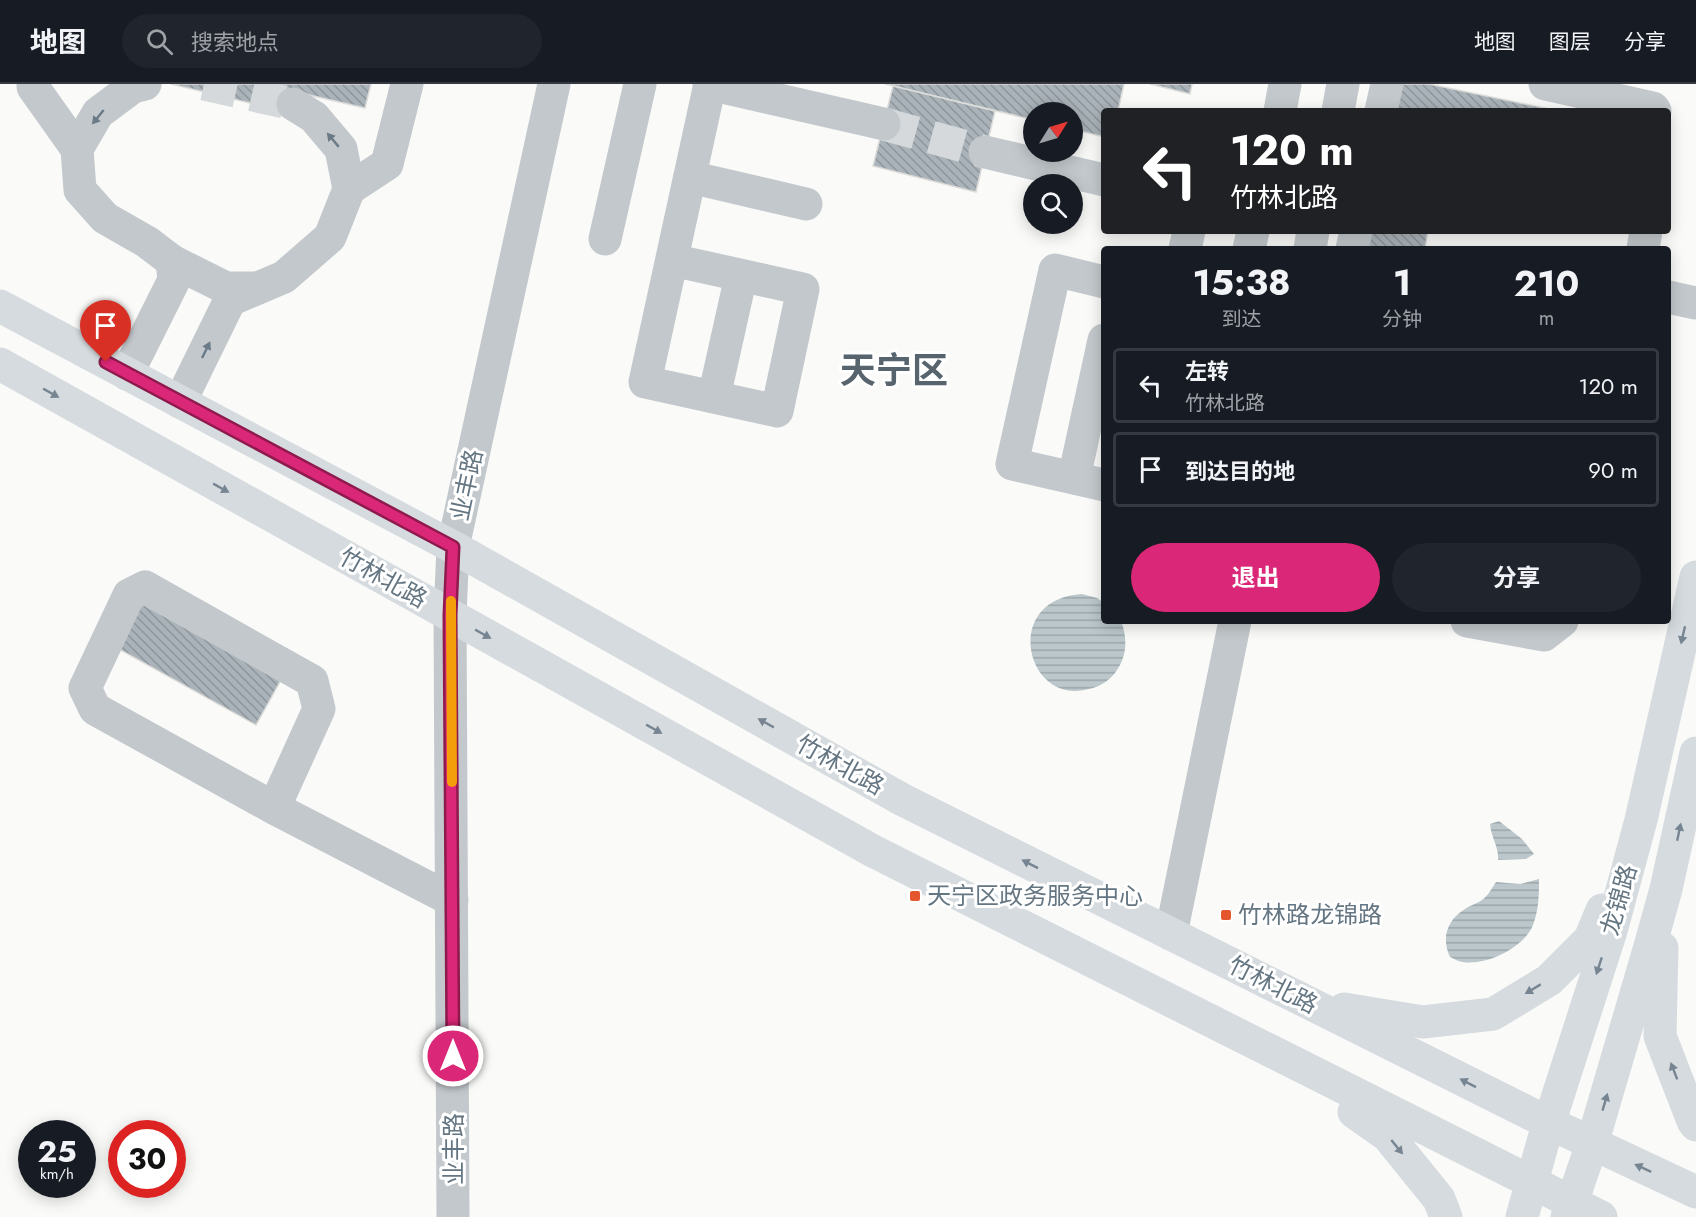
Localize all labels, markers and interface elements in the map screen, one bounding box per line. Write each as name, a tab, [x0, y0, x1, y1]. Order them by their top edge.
search box	[122, 14, 542, 68]
text: 地图	[30, 22, 86, 63]
icon: search	[143, 25, 176, 58]
text: 搜索地点	[191, 26, 279, 58]
text: 地图	[1474, 27, 1516, 57]
text: 图层	[1549, 27, 1591, 57]
text: 分享	[1624, 27, 1666, 57]
north arrow	[1023, 102, 1083, 162]
map controls	[1023, 102, 1083, 234]
one-way arrow	[91, 109, 104, 125]
text: 120 m	[1230, 120, 1354, 181]
one-way arrow	[327, 132, 340, 148]
icon: left	[1131, 132, 1209, 210]
button: search	[1023, 174, 1083, 234]
text: 竹林北路	[1230, 178, 1338, 217]
text: 15:38	[1193, 256, 1291, 308]
text: 1	[1393, 256, 1411, 308]
text: 210	[1514, 257, 1579, 309]
pin	[80, 300, 131, 362]
text: m	[1539, 304, 1554, 333]
text: 到达	[1222, 305, 1262, 334]
text: 分钟	[1382, 305, 1422, 334]
icon: arrive	[89, 309, 122, 342]
one-way arrow	[201, 341, 210, 358]
district label: 天宁区	[840, 344, 948, 396]
text: 左转	[1185, 355, 1229, 387]
icon: left	[1134, 369, 1167, 402]
text: 120 m	[1579, 370, 1638, 402]
one-way arrow	[43, 388, 60, 398]
text: 竹林北路	[1185, 389, 1265, 418]
street label: 业丰路	[442, 446, 491, 524]
icon: arrive	[1134, 453, 1167, 486]
text: 90 m	[1588, 454, 1638, 486]
text: 到达目的地	[1185, 455, 1295, 487]
one-way arrow	[213, 483, 230, 493]
street label: 竹林北路	[333, 539, 434, 616]
button: 退出	[1131, 543, 1380, 612]
button: 分享	[1392, 543, 1641, 612]
one-way arrow	[1678, 625, 1687, 644]
one-way arrow	[475, 629, 492, 639]
one-way arrow	[757, 718, 774, 728]
one-way arrow	[646, 724, 663, 734]
street label: 竹林北路	[790, 726, 891, 803]
one-way arrow	[1674, 823, 1684, 841]
one-way arrow	[1022, 859, 1039, 869]
street label: 龙锦路	[1592, 860, 1645, 939]
place label: 天宁区政务服务中心	[927, 878, 1143, 913]
marker: 天宁区政务服务中心	[908, 889, 922, 903]
place label: 竹林路龙锦路	[1238, 897, 1382, 932]
marker: 竹林路龙锦路	[1219, 908, 1233, 922]
street label: 竹林北路	[1223, 947, 1324, 1022]
one-way arrow	[1594, 957, 1604, 975]
one-way arrow	[1525, 984, 1541, 995]
position arrow	[421, 1024, 485, 1088]
one-way arrow	[1668, 1062, 1678, 1080]
one-way arrow	[1459, 1078, 1476, 1087]
one-way arrow	[1601, 1093, 1610, 1111]
street label: 业丰路	[436, 1113, 471, 1185]
speed limit sign: 30	[108, 1120, 186, 1198]
text: 25	[37, 1130, 77, 1173]
one-way arrow	[1391, 1140, 1403, 1155]
text: km/h	[40, 1163, 74, 1185]
one-way arrow	[1633, 1163, 1651, 1173]

